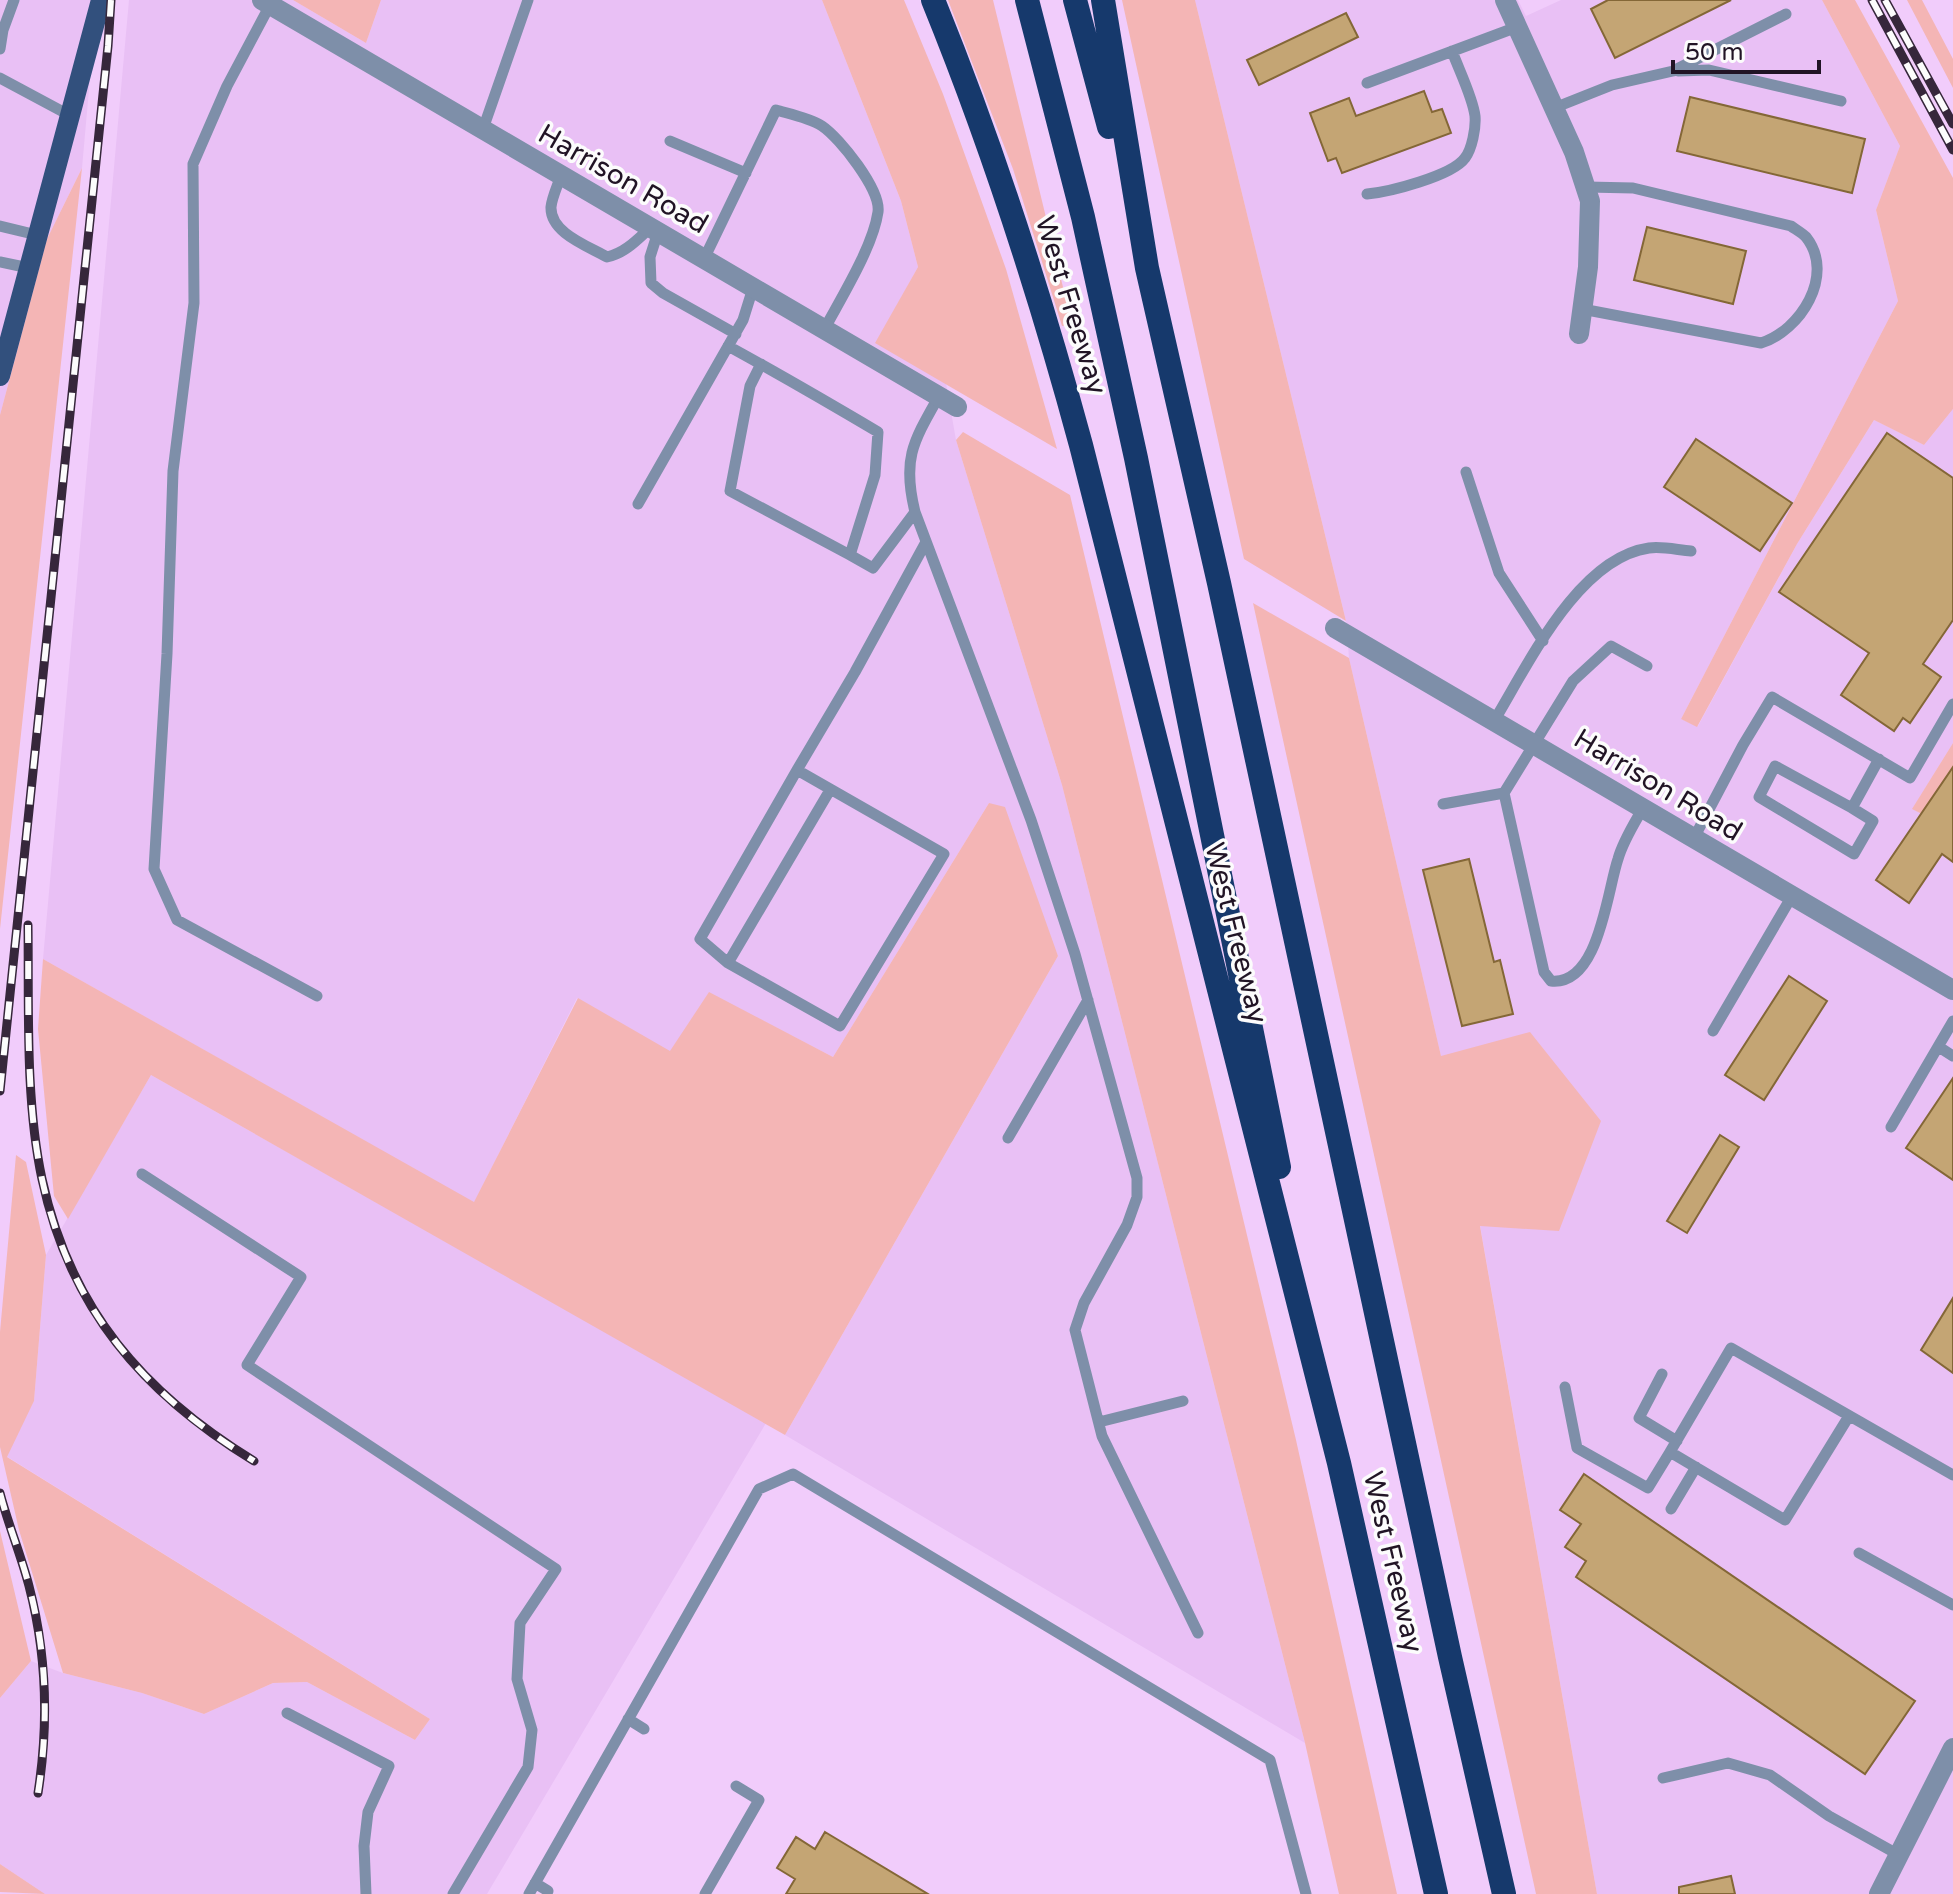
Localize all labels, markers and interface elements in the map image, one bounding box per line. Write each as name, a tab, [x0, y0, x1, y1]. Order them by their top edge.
scale bar	[1673, 24, 1819, 74]
text: 50 m	[1685, 38, 1743, 67]
street label: Harrison Road	[532, 117, 714, 241]
street label: West Freeway	[1028, 212, 1114, 398]
street label: Harrison Road	[1568, 721, 1748, 849]
street label: West Freeway	[1197, 839, 1275, 1027]
street label: West Freeway	[1356, 1468, 1430, 1656]

